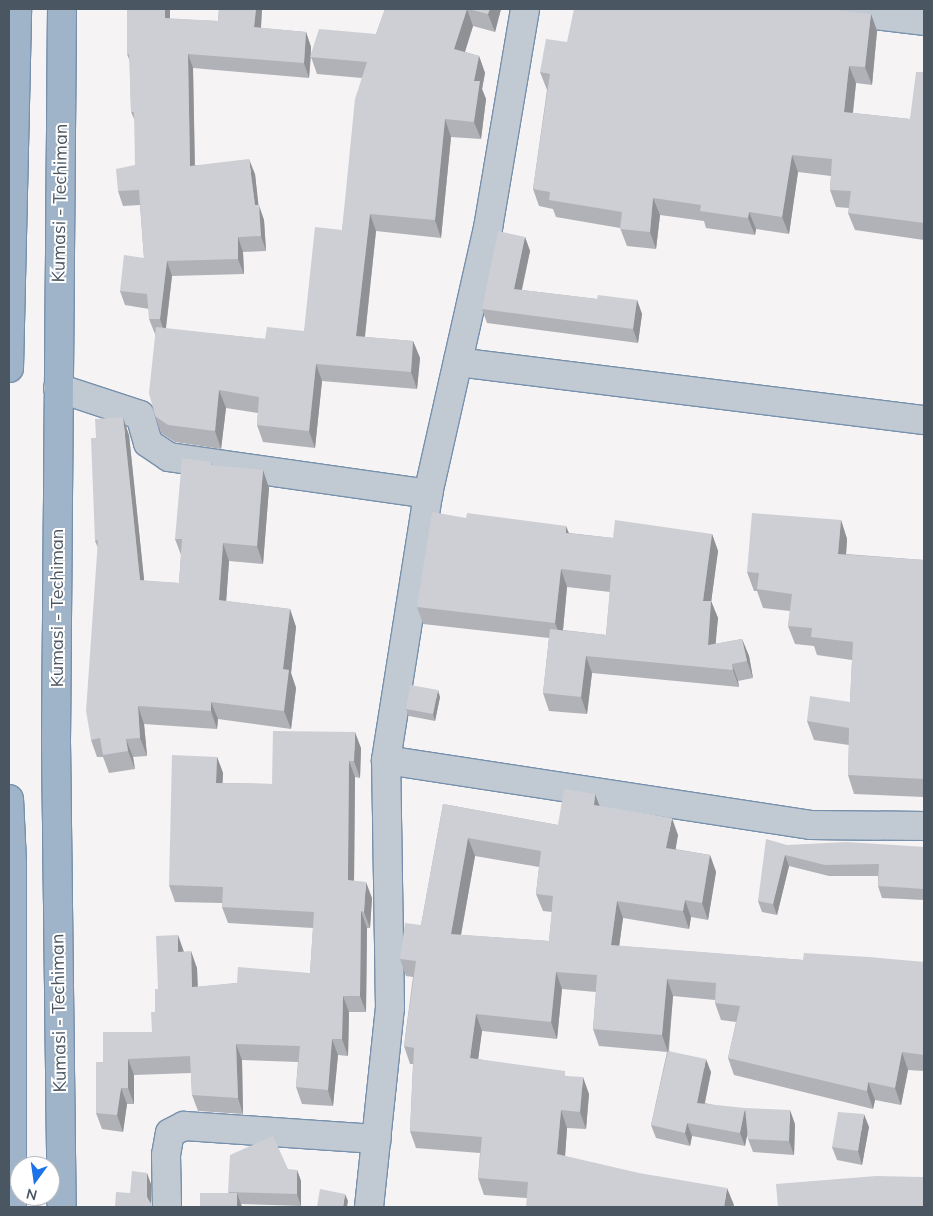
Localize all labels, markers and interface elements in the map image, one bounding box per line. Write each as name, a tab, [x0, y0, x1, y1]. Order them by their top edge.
street label: Kumasi - Techiman	[48, 123, 72, 283]
street label: Kumasi - Techiman	[46, 529, 68, 687]
street label: Kumasi - Techiman	[47, 933, 71, 1093]
north arrow	[10, 1156, 60, 1206]
text: N	[24, 1185, 39, 1205]

